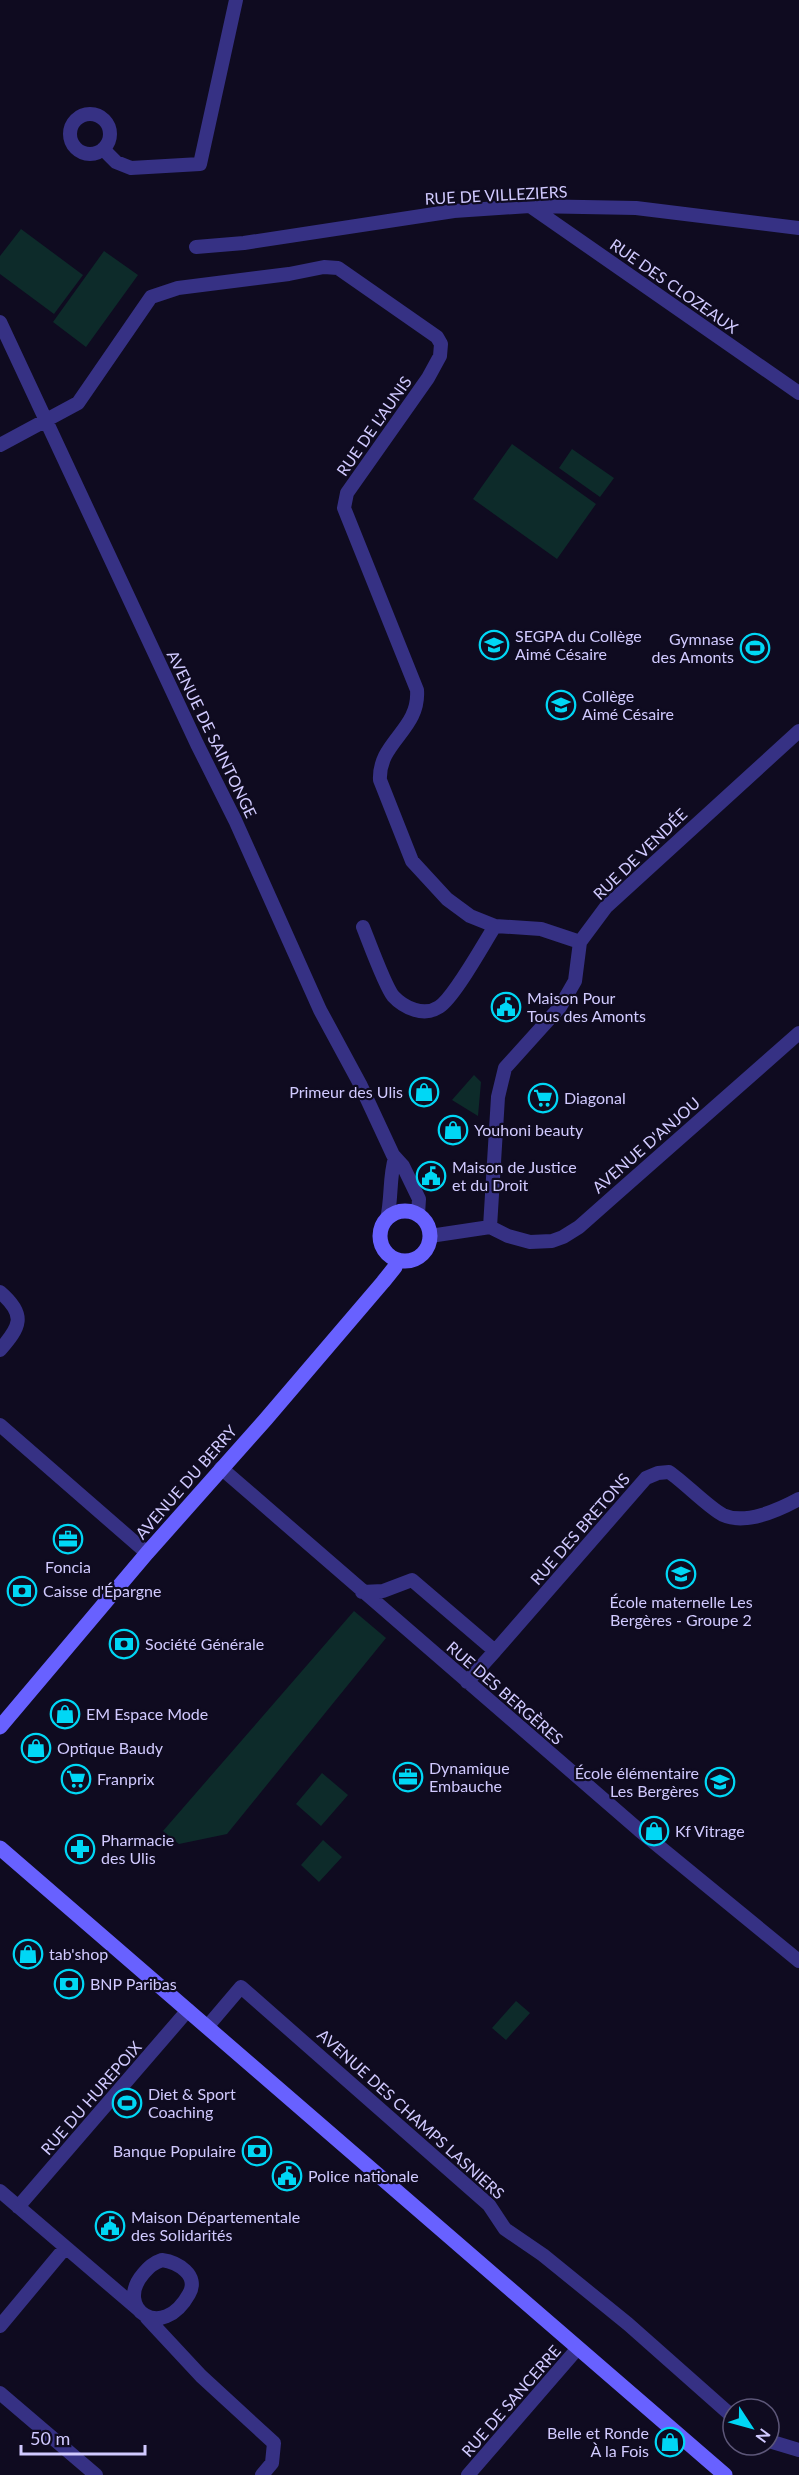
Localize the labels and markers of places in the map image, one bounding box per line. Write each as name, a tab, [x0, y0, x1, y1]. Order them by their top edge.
place label: SEGPA du Collège Aimé Césaire	[515, 626, 642, 663]
school or university icon: SEGPA du Collège Aimé Césaire	[478, 629, 510, 661]
place label: Gymnase des Amonts	[652, 629, 734, 666]
sports icon: Gymnase des Amonts	[739, 632, 771, 664]
place label: Collège Aimé Césaire	[582, 686, 674, 723]
school or university icon: Collège Aimé Césaire	[545, 689, 577, 721]
place label: Maison Pour Tous des Amonts	[527, 988, 646, 1025]
public building icon: Maison Pour Tous des Amonts	[490, 991, 522, 1023]
shop icon: Primeur des Ulis	[408, 1076, 440, 1108]
place label: Primeur des Ulis	[289, 1082, 403, 1101]
supermarket icon: Diagonal	[527, 1082, 559, 1114]
place label: Diagonal	[564, 1088, 626, 1107]
shop icon: Youhoni beauty	[437, 1114, 469, 1146]
place label: Youhoni beauty	[474, 1120, 584, 1139]
place label: Maison de Justice et du Droit	[452, 1157, 577, 1194]
public building icon: Maison de Justice et du Droit	[415, 1160, 447, 1192]
office icon: Foncia	[52, 1523, 84, 1555]
place label: Foncia	[45, 1557, 91, 1576]
school or university icon: École maternelle Les Bergères - Groupe 2	[665, 1558, 697, 1590]
bank icon: Caisse d'Épargne	[6, 1575, 38, 1607]
place label: Caisse d'Épargne	[43, 1581, 161, 1600]
place label: École maternelle Les Bergères - Groupe 2	[609, 1592, 753, 1629]
bank icon: Société Générale	[108, 1628, 140, 1660]
place label: Société Générale	[145, 1634, 264, 1653]
shop icon: EM Espace Mode	[49, 1698, 81, 1730]
place label: EM Espace Mode	[86, 1704, 208, 1723]
shop icon: Optique Baudy	[20, 1732, 52, 1764]
place label: Optique Baudy	[57, 1738, 164, 1757]
place label: Dynamique Embauche	[429, 1758, 510, 1795]
office icon: Dynamique Embauche	[392, 1761, 424, 1793]
supermarket icon: Franprix	[60, 1763, 92, 1795]
place label: École élémentaire Les Bergères	[575, 1763, 699, 1800]
school or university icon: École élémentaire Les Bergères	[704, 1766, 736, 1798]
place label: Franprix	[97, 1769, 155, 1788]
shop icon: Kf Vitrage	[638, 1815, 670, 1847]
place label: Kf Vitrage	[675, 1821, 745, 1840]
place label: Pharmacie des Ulis	[101, 1830, 174, 1867]
pharmacy icon: Pharmacie des Ulis	[64, 1833, 96, 1865]
shop icon: tab'shop	[12, 1938, 44, 1970]
place label: tab'shop	[49, 1944, 108, 1963]
bank icon: BNP Paribas	[53, 1968, 85, 2000]
place label: BNP Paribas	[90, 1974, 177, 1993]
place label: Diet & Sport Coaching	[148, 2084, 236, 2121]
sports icon: Diet & Sport Coaching	[111, 2087, 143, 2119]
bank icon: Banque Populaire	[241, 2135, 273, 2167]
place label: Banque Populaire	[113, 2141, 236, 2160]
public building icon: Police nationale	[271, 2160, 303, 2192]
place label: Police nationale	[308, 2166, 419, 2185]
place label: Maison Départementale des Solidarités	[131, 2207, 300, 2244]
public building icon: Maison Départementale des Solidarités	[94, 2210, 126, 2242]
place label: Belle et Ronde À la Fois	[547, 2423, 649, 2460]
shop icon: Belle et Ronde À la Fois	[654, 2426, 686, 2458]

